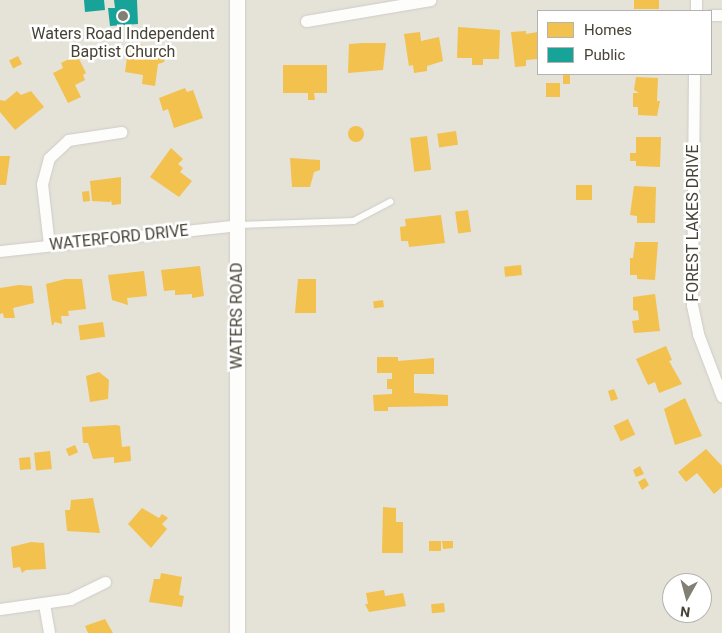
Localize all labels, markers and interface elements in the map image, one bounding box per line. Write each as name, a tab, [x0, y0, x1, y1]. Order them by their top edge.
marker: Waters Road Independent Baptist Church	[117, 10, 129, 22]
legend	[537, 10, 712, 75]
text: Homes	[584, 21, 632, 39]
place label: Waters Road Independent Baptist Church	[31, 24, 215, 62]
text: Public	[584, 46, 625, 64]
street label: FOREST LAKES DRIVE	[683, 144, 703, 302]
street label: WATERFORD DRIVE	[48, 221, 190, 255]
street label: WATERS ROAD	[227, 263, 247, 369]
north arrow	[662, 573, 712, 623]
text: N	[679, 603, 691, 620]

